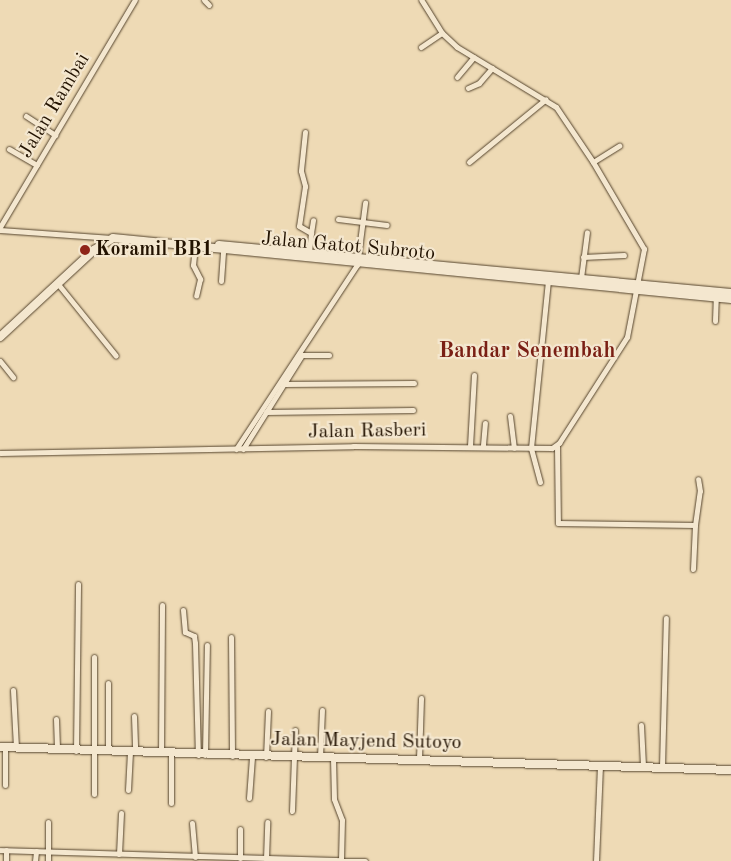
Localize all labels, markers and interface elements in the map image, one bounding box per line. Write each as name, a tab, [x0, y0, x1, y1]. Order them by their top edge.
street label: Jalan Rambai	[14, 49, 96, 163]
street label: Jalan Gatot Subroto	[260, 227, 436, 267]
place label: Koramil BB1	[95, 238, 213, 262]
marker: Koramil BB1	[79, 244, 91, 256]
district label: Bandar Senembah	[438, 339, 616, 365]
street label: Jalan Rasberi	[308, 419, 426, 445]
street label: Jalan Mayjend Sutoyo	[270, 728, 462, 756]

